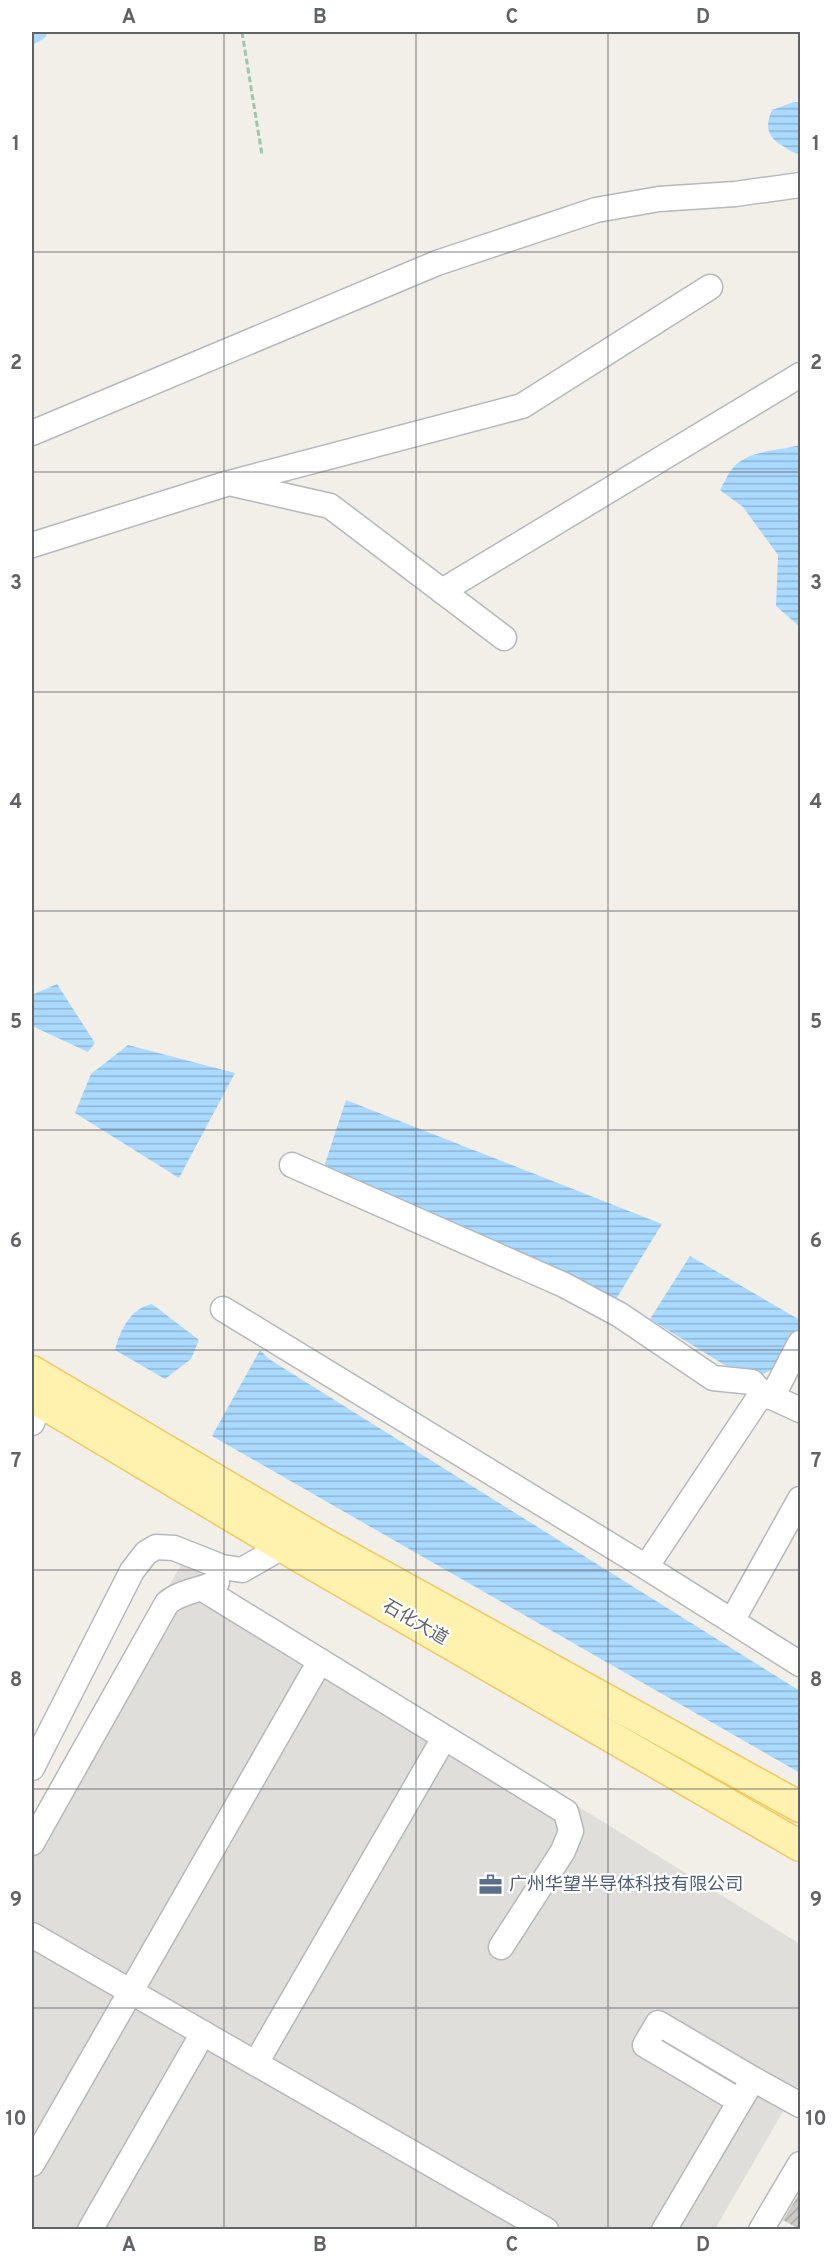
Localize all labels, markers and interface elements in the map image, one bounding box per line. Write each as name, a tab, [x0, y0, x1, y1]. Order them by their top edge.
text: A	[122, 5, 136, 31]
text: B	[313, 5, 327, 31]
text: C	[506, 5, 518, 31]
text: D	[696, 5, 710, 31]
text: 1	[12, 132, 20, 158]
text: 1	[812, 132, 820, 158]
text: 2	[10, 351, 22, 377]
text: 2	[810, 351, 822, 377]
text: 3	[10, 571, 22, 597]
text: 3	[810, 571, 822, 597]
text: 4	[10, 790, 22, 816]
text: 4	[810, 790, 822, 816]
text: 5	[10, 1010, 22, 1036]
text: 5	[810, 1010, 822, 1036]
text: 6	[10, 1229, 22, 1255]
text: 6	[810, 1229, 822, 1255]
text: 7	[11, 1449, 21, 1475]
text: 7	[811, 1449, 821, 1475]
street label: 石化大道	[378, 1595, 452, 1651]
text: 8	[10, 1668, 22, 1694]
text: 8	[810, 1668, 822, 1694]
office icon: 广州华望半导体科技有限公司	[478, 1872, 504, 1898]
place label: 广州华望半导体科技有限公司	[509, 1874, 743, 1897]
text: 9	[10, 1888, 22, 1914]
text: 9	[810, 1888, 822, 1914]
text: 10	[5, 2107, 27, 2133]
text: 10	[805, 2107, 827, 2133]
text: A	[122, 2233, 136, 2259]
text: B	[313, 2233, 327, 2259]
text: C	[506, 2233, 518, 2259]
text: D	[696, 2233, 710, 2259]

